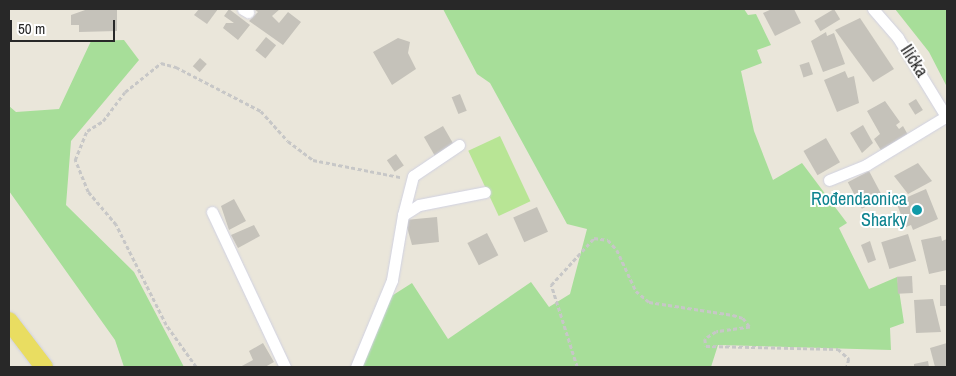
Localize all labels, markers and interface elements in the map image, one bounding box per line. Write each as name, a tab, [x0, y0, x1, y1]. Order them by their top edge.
scale bar	[12, 10, 118, 42]
text: 50 m	[18, 18, 45, 39]
street label: Ilićka	[896, 41, 932, 81]
place label: Rođendaonica Sharky	[811, 189, 907, 232]
marker: Rođendaonica Sharky	[911, 204, 923, 216]

